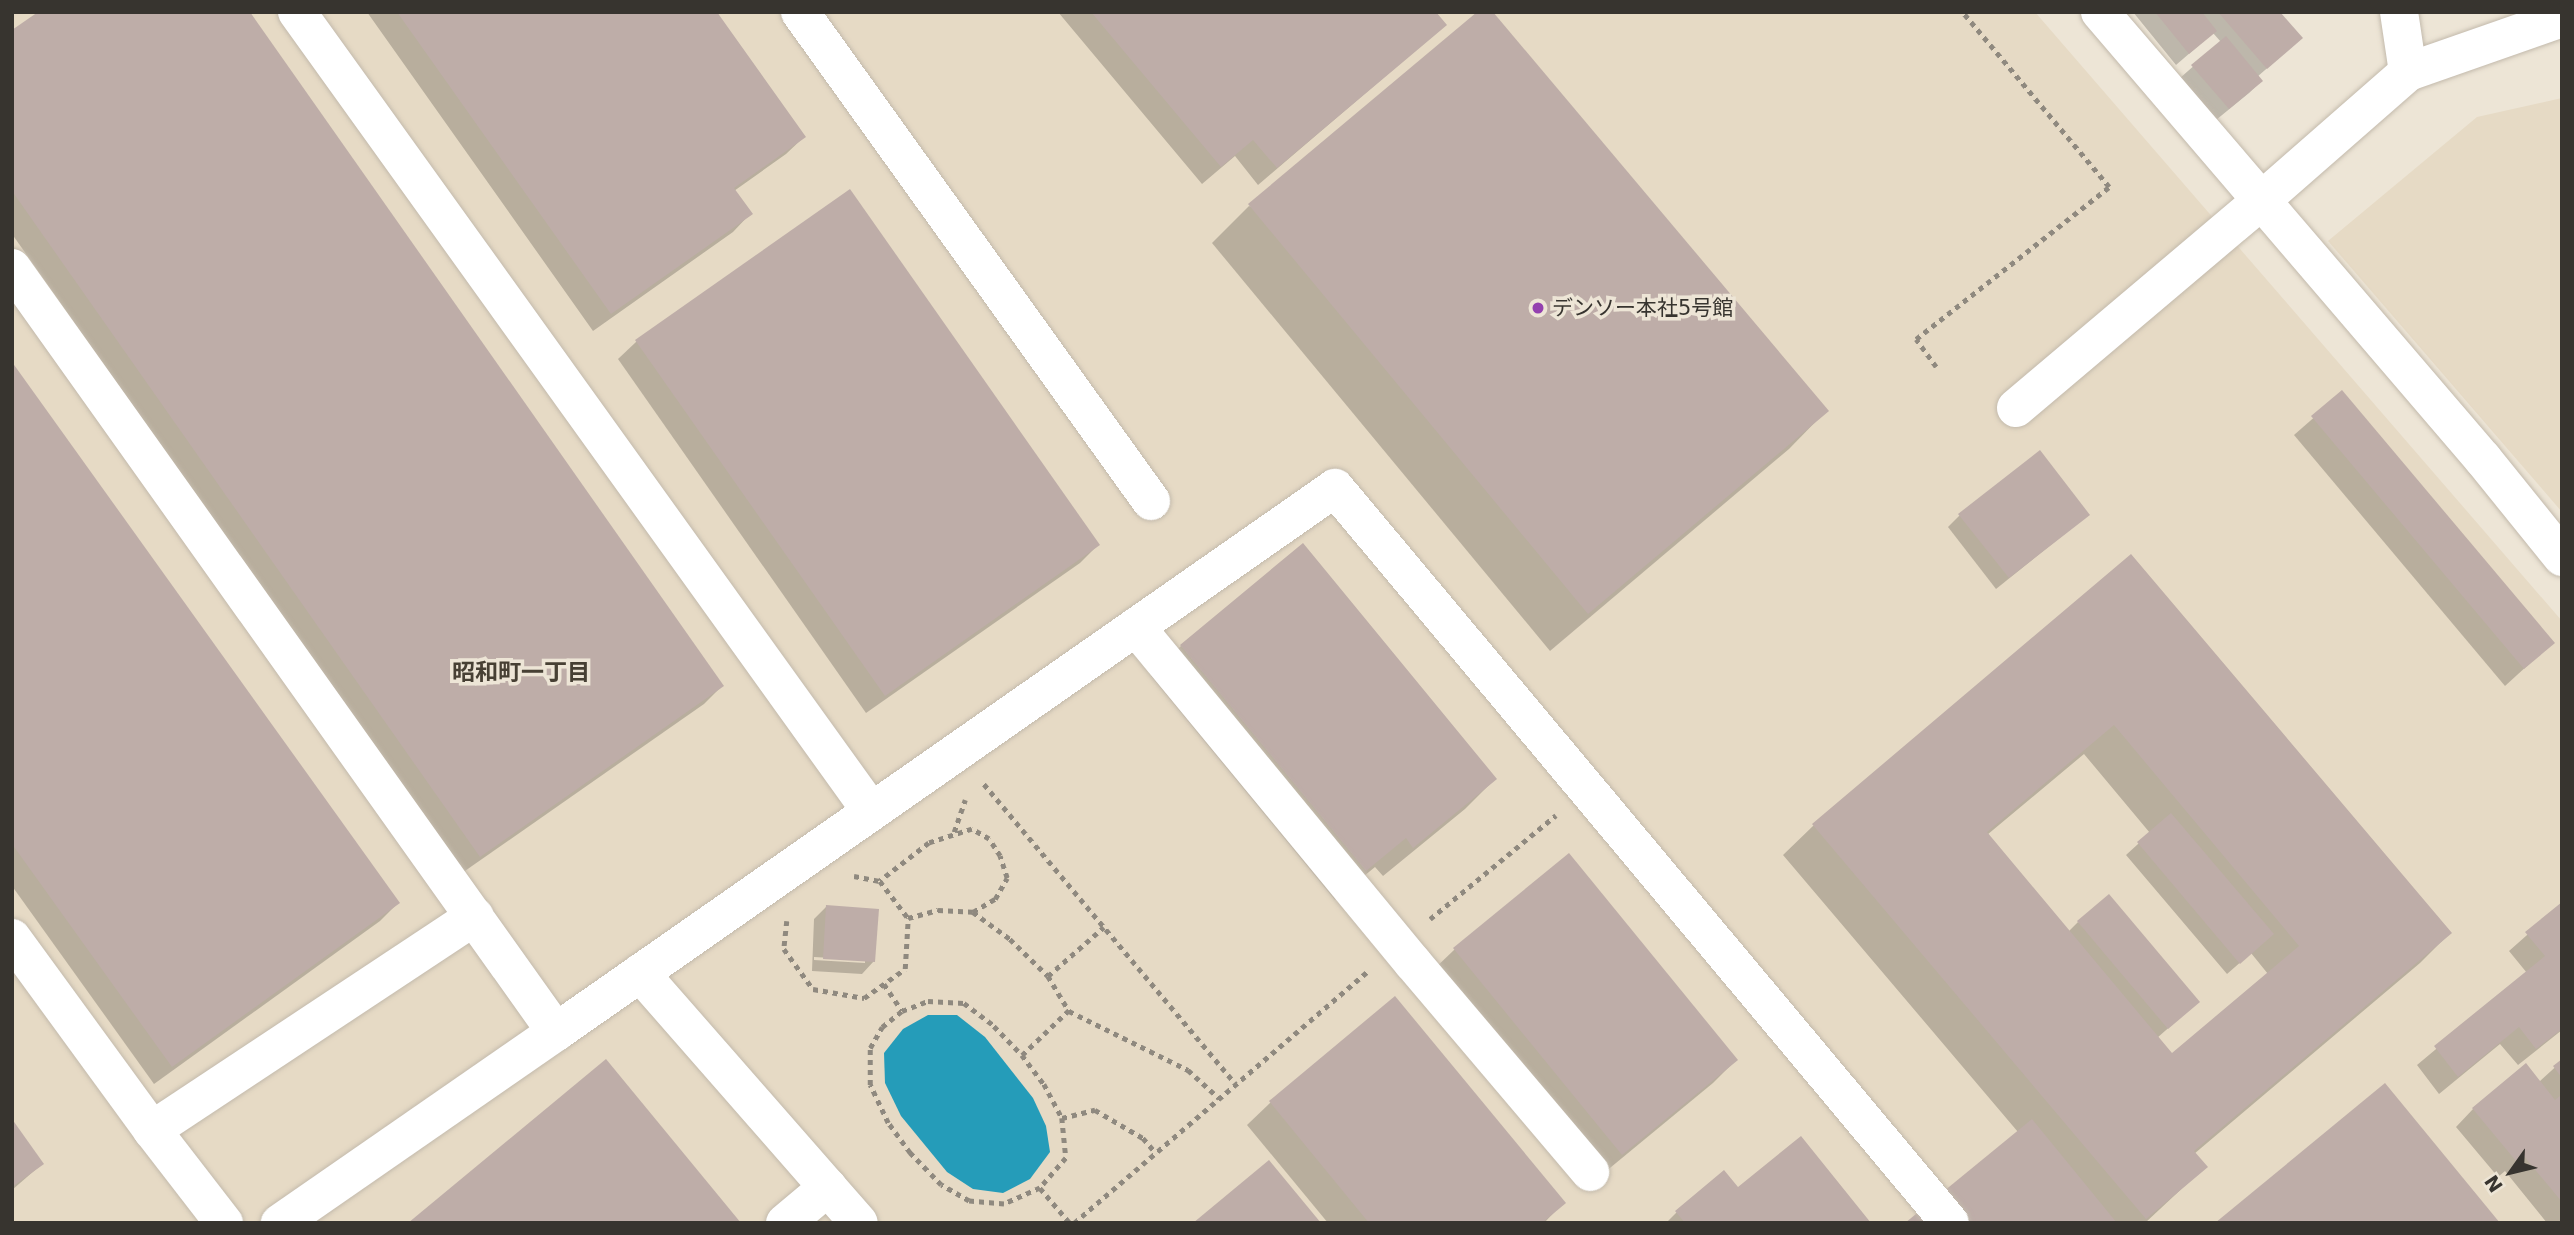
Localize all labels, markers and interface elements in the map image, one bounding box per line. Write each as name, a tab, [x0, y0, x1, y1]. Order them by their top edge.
place label: デンソー本社5号館	[1552, 295, 1733, 321]
marker: デンソー本社5号館	[1530, 300, 1546, 316]
district label: 昭和町一丁目	[452, 658, 590, 686]
north arrow	[2476, 1137, 2546, 1207]
text: N	[2480, 1171, 2507, 1196]

